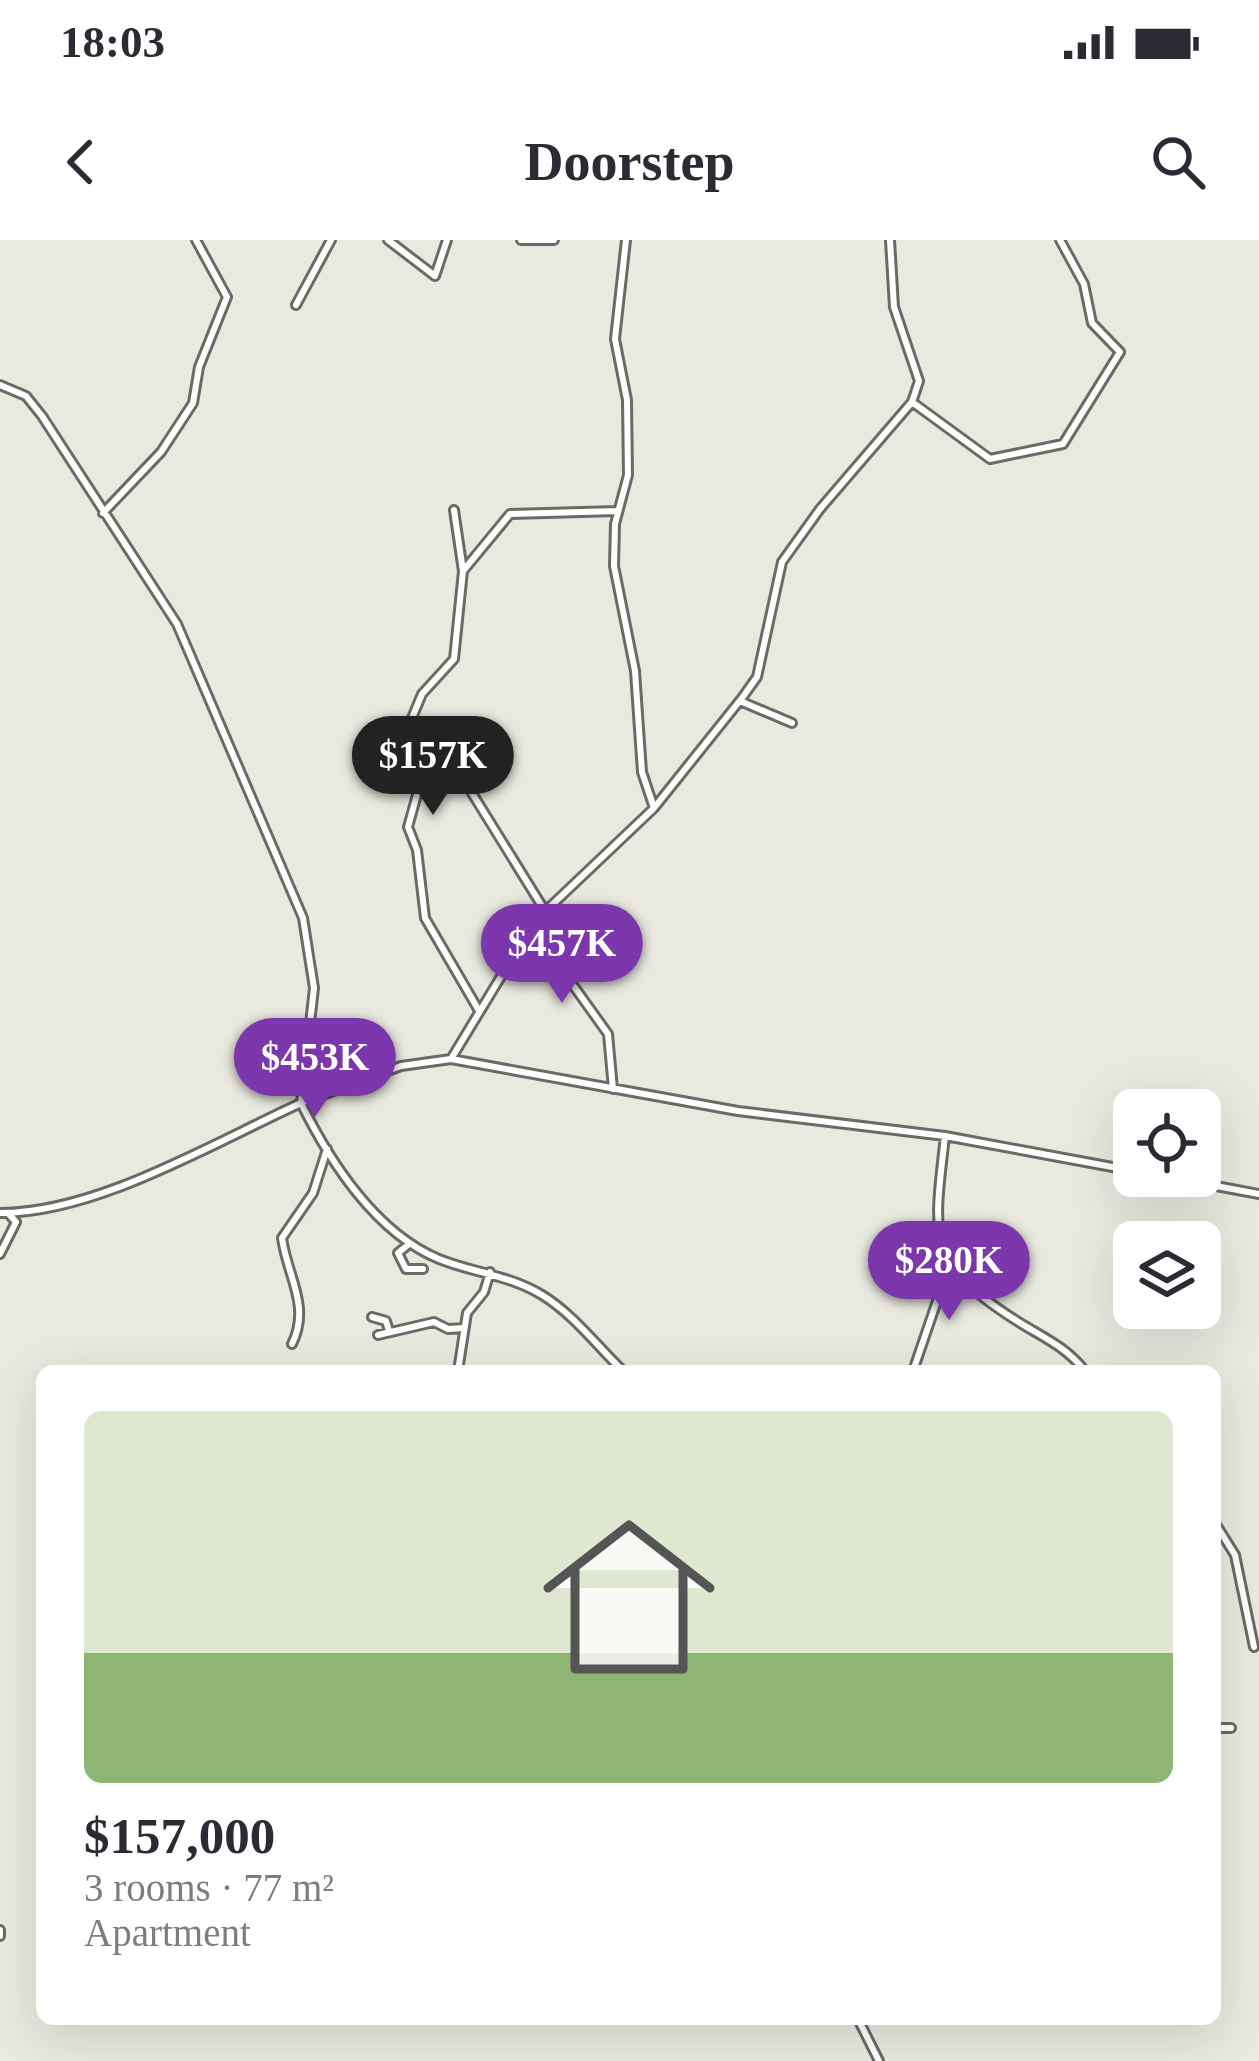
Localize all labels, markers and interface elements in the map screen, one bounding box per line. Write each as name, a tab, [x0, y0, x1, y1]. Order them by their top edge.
text: 18:03	[60, 17, 165, 67]
icon: back	[48, 129, 114, 195]
icon: search	[1145, 129, 1211, 195]
text: Doorstep	[525, 132, 734, 192]
pin: $157K	[349, 716, 517, 818]
text: $157K	[379, 733, 487, 776]
pin: $457K	[478, 904, 646, 1006]
text: $457K	[508, 921, 616, 964]
pin: $453K	[231, 1018, 399, 1120]
text: $453K	[261, 1035, 369, 1078]
map controls	[1113, 1089, 1221, 1329]
button: locate	[1113, 1089, 1221, 1197]
pin: $280K	[865, 1221, 1033, 1323]
button: layers	[1113, 1221, 1221, 1329]
text: $280K	[895, 1238, 1003, 1281]
icon: home	[521, 1489, 737, 1705]
text: $157,000	[84, 1808, 275, 1864]
text: 3 rooms · 77 m²	[84, 1866, 334, 1909]
text: Apartment	[84, 1911, 251, 1954]

